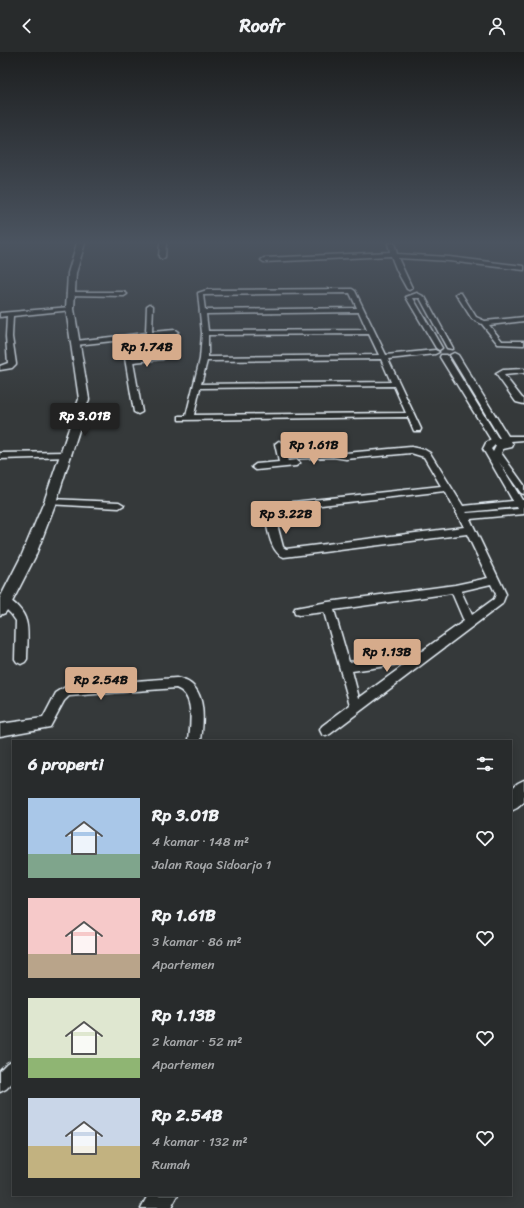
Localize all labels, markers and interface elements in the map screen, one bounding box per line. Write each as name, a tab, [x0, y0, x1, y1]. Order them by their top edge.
text: Roofr	[240, 10, 284, 42]
icon: back	[16, 15, 38, 37]
icon: person	[486, 15, 508, 37]
pin: Rp 1.74B	[106, 334, 188, 368]
text: Rp 1.74B	[121, 335, 173, 358]
pin: Rp 3.01B	[44, 403, 126, 437]
text: Rp 3.01B	[59, 404, 111, 427]
pin: Rp 1.61B	[273, 432, 355, 466]
text: Rp 1.61B	[290, 433, 338, 456]
pin: Rp 3.22B	[245, 501, 327, 535]
text: Rp 3.22B	[260, 502, 312, 525]
pin: Rp 1.13B	[346, 639, 428, 673]
text: Rp 1.13B	[363, 640, 411, 663]
pin: Rp 2.54B	[60, 667, 142, 701]
text: Rp 2.54B	[74, 668, 128, 691]
text: 6 properti	[28, 749, 103, 779]
icon: filters	[474, 753, 496, 775]
text: Rp 3.01B	[152, 800, 219, 830]
icon: home	[60, 814, 108, 862]
icon: heart	[474, 827, 496, 849]
text: 4 kamar · 148 m²	[152, 830, 249, 853]
text: Jalan Raya Sidoarjo 1	[152, 853, 271, 876]
text: Rp 1.61B	[152, 900, 216, 930]
icon: home	[60, 914, 108, 962]
icon: heart	[474, 927, 496, 949]
text: 3 kamar · 86 m²	[152, 930, 242, 953]
text: Apartemen	[152, 953, 214, 976]
text: Rp 1.13B	[152, 1000, 216, 1030]
icon: home	[60, 1014, 108, 1062]
icon: heart	[474, 1027, 496, 1049]
text: 2 kamar · 52 m²	[152, 1030, 242, 1053]
text: Apartemen	[152, 1053, 214, 1076]
text: Rp 2.54B	[152, 1100, 222, 1130]
icon: home	[60, 1114, 108, 1162]
icon: heart	[474, 1127, 496, 1149]
text: 4 kamar · 132 m²	[152, 1130, 248, 1153]
text: Rumah	[152, 1153, 190, 1176]

